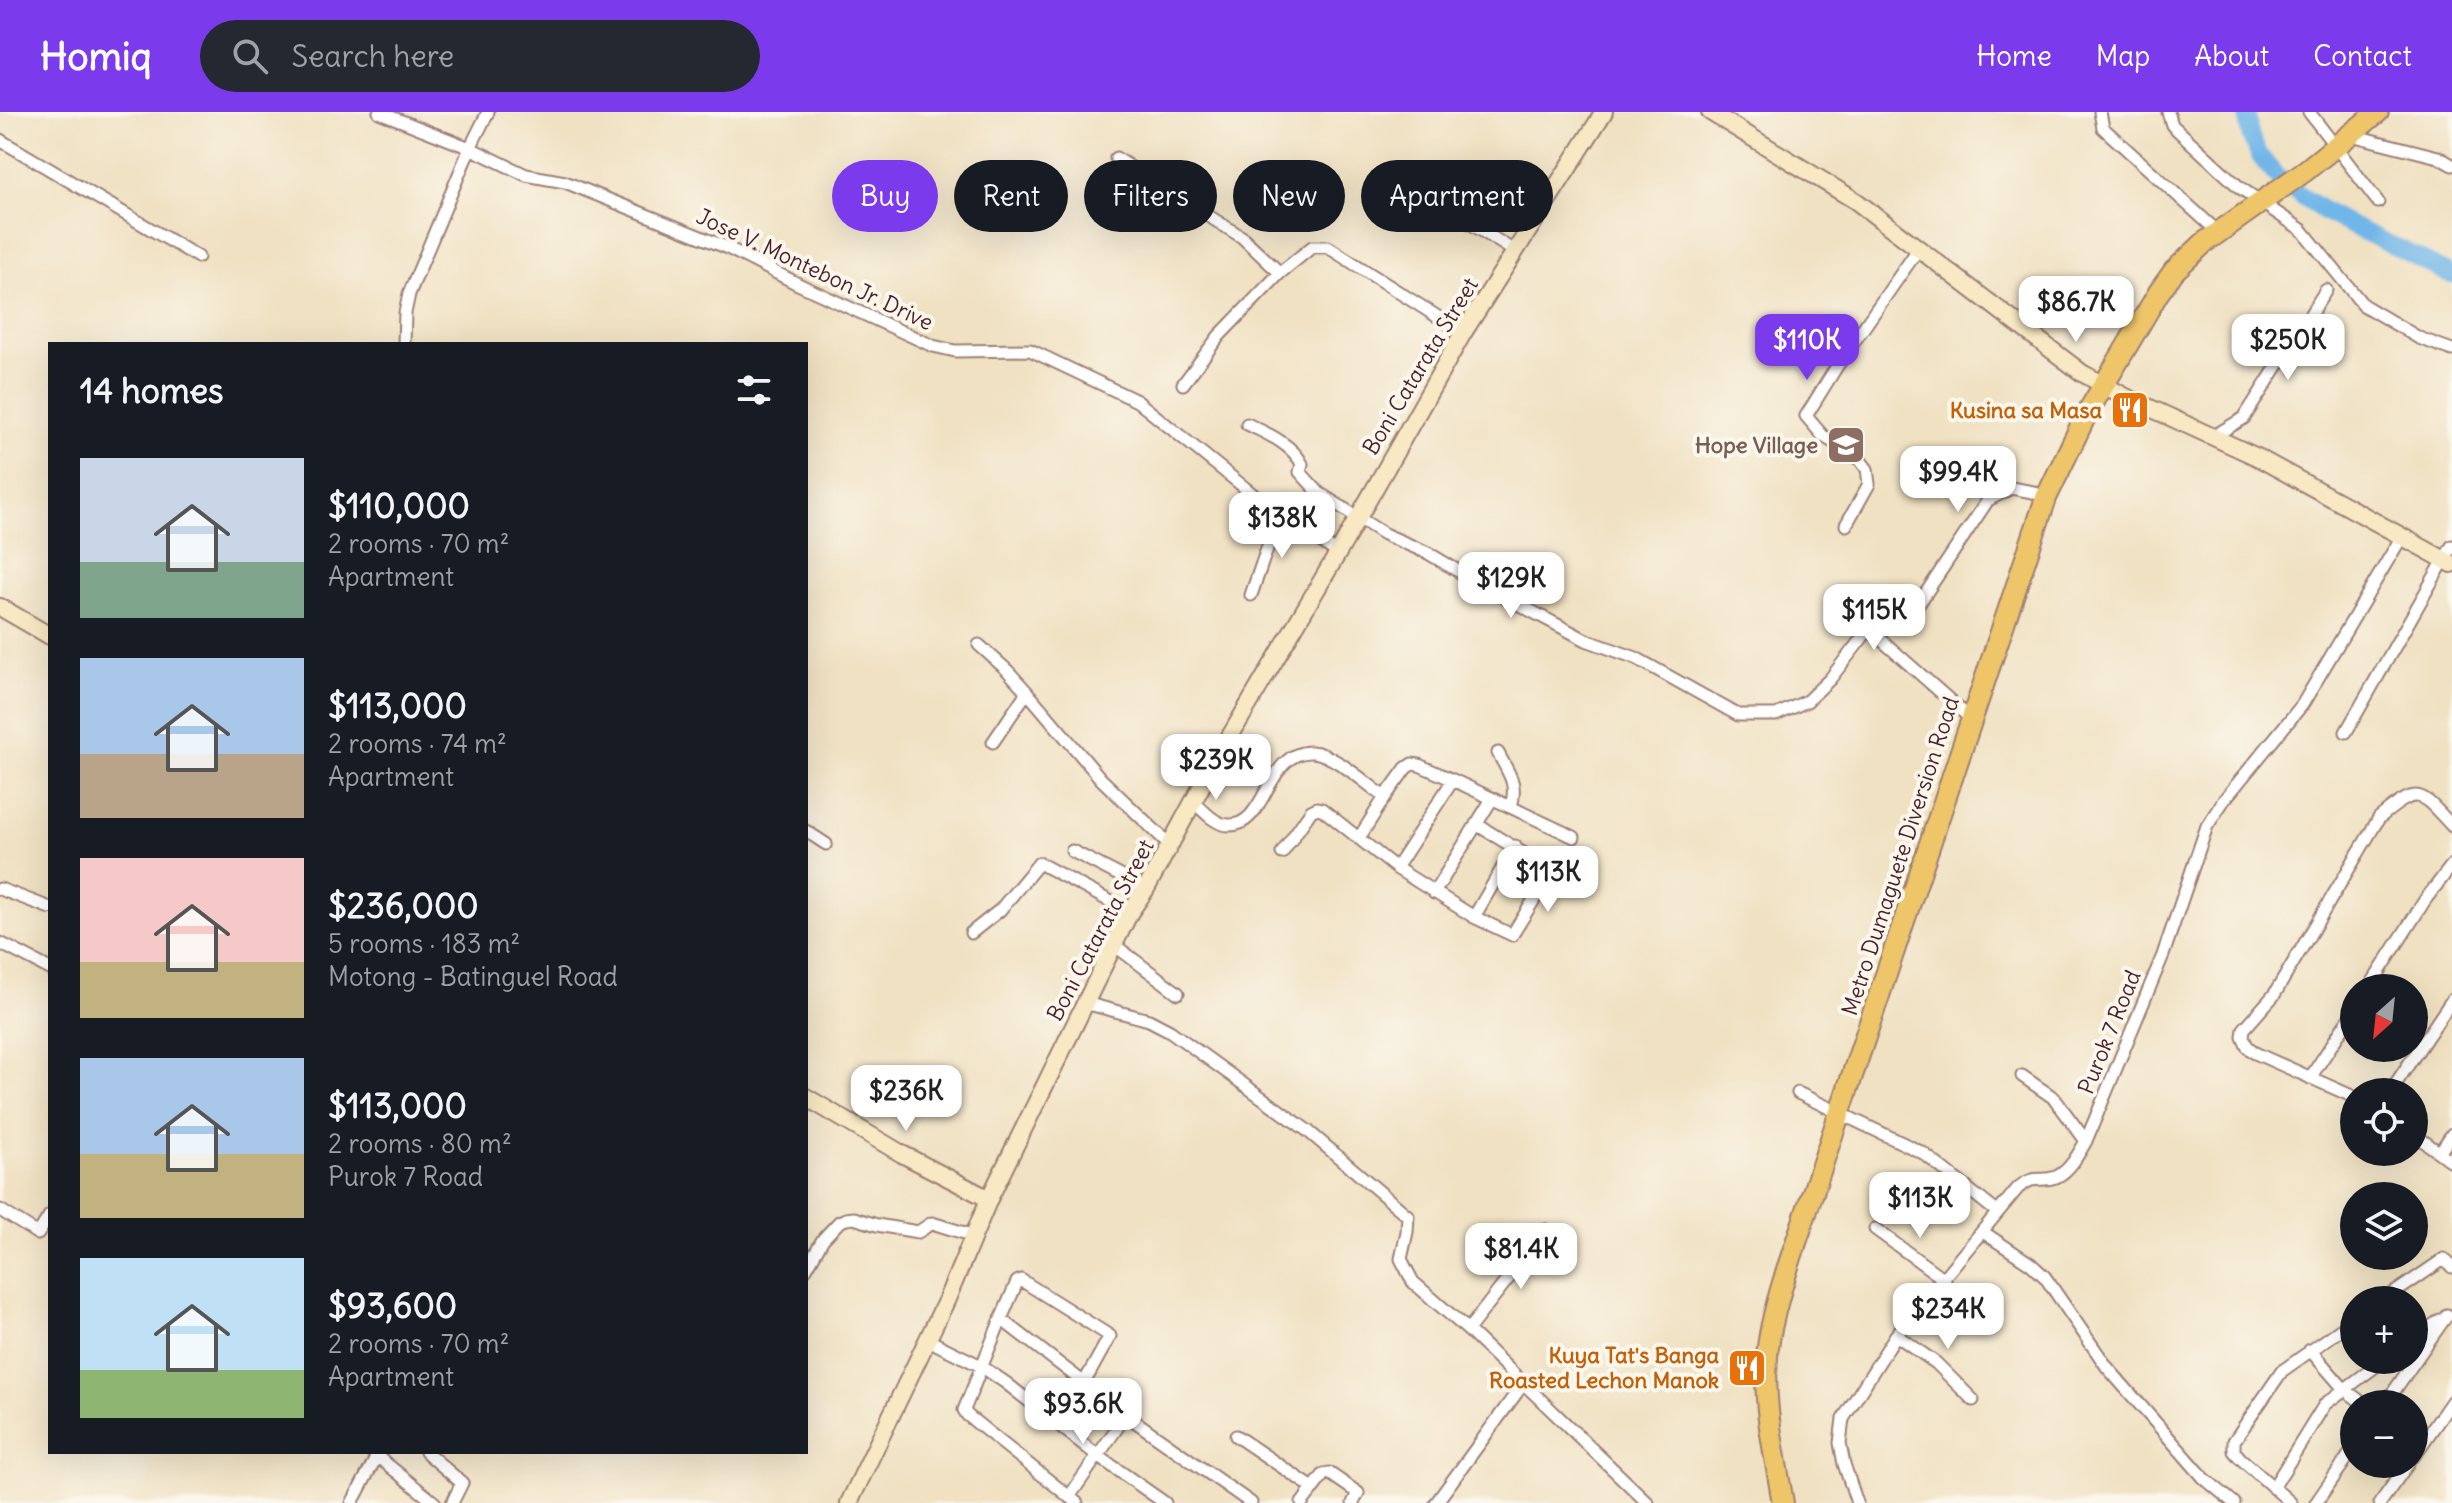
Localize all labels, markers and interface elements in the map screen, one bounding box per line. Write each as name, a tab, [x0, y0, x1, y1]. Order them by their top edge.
search box	[200, 20, 760, 92]
text: Homiq	[40, 33, 152, 80]
icon: search	[228, 34, 272, 78]
text: Search here	[292, 37, 454, 75]
text: Home	[1976, 38, 2052, 74]
text: Map	[2096, 38, 2150, 74]
text: About	[2194, 38, 2269, 74]
text: Contact	[2313, 38, 2412, 74]
chip: Buy	[832, 160, 938, 232]
chip: Rent	[954, 160, 1068, 232]
chip: Filters	[1084, 160, 1217, 232]
chip: New	[1233, 160, 1345, 232]
chip: Apartment	[1361, 160, 1553, 232]
street label: Jose V. Montebon Jr. Drive	[692, 202, 938, 336]
street label: Boni Catarata Street	[1356, 272, 1484, 460]
pin: $86.7K	[2011, 276, 2141, 344]
text: $86.7K	[2037, 285, 2115, 318]
pin: $110K	[1751, 314, 1863, 382]
pin: $250K	[2232, 314, 2344, 382]
text: $110K	[1773, 323, 1841, 356]
text: $250K	[2250, 323, 2326, 356]
icon: filters	[732, 368, 776, 412]
text: 14 homes	[80, 369, 224, 412]
restaurant icon: Kusina sa Masa	[2109, 389, 2151, 431]
place label: Kusina sa Masa	[1950, 396, 2102, 424]
school or university icon: Hope Village	[1825, 424, 1867, 466]
place label: Hope Village	[1695, 431, 1818, 459]
pin: $99.4K	[1893, 446, 2023, 514]
text: $99.4K	[1918, 455, 1998, 488]
text: $110,000	[328, 484, 470, 527]
icon: home	[144, 490, 240, 586]
pin: $138K	[1226, 492, 1338, 560]
text: $138K	[1247, 501, 1317, 534]
text: 2 rooms · 70 m²	[328, 527, 509, 560]
pin: $129K	[1455, 552, 1567, 620]
text: Apartment	[328, 560, 454, 593]
text: $129K	[1476, 561, 1546, 594]
pin: $115K	[1818, 584, 1930, 652]
text: $115K	[1841, 593, 1907, 626]
text: $113,000	[328, 684, 467, 727]
icon: home	[144, 690, 240, 786]
street label: Metro Dumaguete Diversion Road	[1835, 693, 1965, 1019]
text: 2 rooms · 74 m²	[328, 727, 507, 760]
pin: $239K	[1160, 734, 1272, 802]
text: $239K	[1179, 743, 1253, 776]
text: Apartment	[328, 760, 454, 793]
street label: Boni Catarata Street	[1040, 834, 1160, 1026]
pin: $113K	[1492, 846, 1604, 914]
text: $113K	[1515, 855, 1581, 888]
text: $236,000	[328, 884, 479, 927]
icon: home	[144, 890, 240, 986]
text: 5 rooms · 183 m²	[328, 927, 520, 960]
text: Motong - Batinguel Road	[328, 960, 618, 993]
street label: Purok 7 Road	[2071, 966, 2147, 1098]
north arrow	[2340, 974, 2428, 1062]
map controls	[2340, 974, 2428, 1478]
pin: $236K	[850, 1065, 962, 1133]
text: $236K	[869, 1074, 943, 1107]
button: locate	[2340, 1078, 2428, 1166]
text: $113,000	[328, 1084, 467, 1127]
icon: home	[144, 1090, 240, 1186]
text: 2 rooms · 80 m²	[328, 1127, 512, 1160]
text: Purok 7 Road	[328, 1160, 483, 1193]
pin: $113K	[1864, 1172, 1976, 1240]
text: $113K	[1887, 1181, 1953, 1214]
button: layers	[2340, 1182, 2428, 1270]
pin: $81.4K	[1456, 1223, 1586, 1291]
text: $81.4K	[1483, 1232, 1559, 1265]
pin: $234K	[1892, 1283, 2004, 1351]
text: $93,600	[328, 1284, 457, 1327]
button: +	[2340, 1286, 2428, 1374]
icon: home	[144, 1290, 240, 1386]
text: $234K	[1911, 1292, 1985, 1325]
text: 2 rooms · 70 m²	[328, 1327, 509, 1360]
place label: Kuya Tat's Banga Roasted Lechon Manok	[1489, 1341, 1719, 1394]
restaurant icon: Kuya Tat's Banga Roasted Lechon Manok	[1726, 1347, 1768, 1389]
text: Apartment	[328, 1360, 454, 1393]
pin: $93.6K	[1018, 1378, 1148, 1446]
text: $93.6K	[1043, 1387, 1123, 1420]
button: −	[2340, 1390, 2428, 1478]

